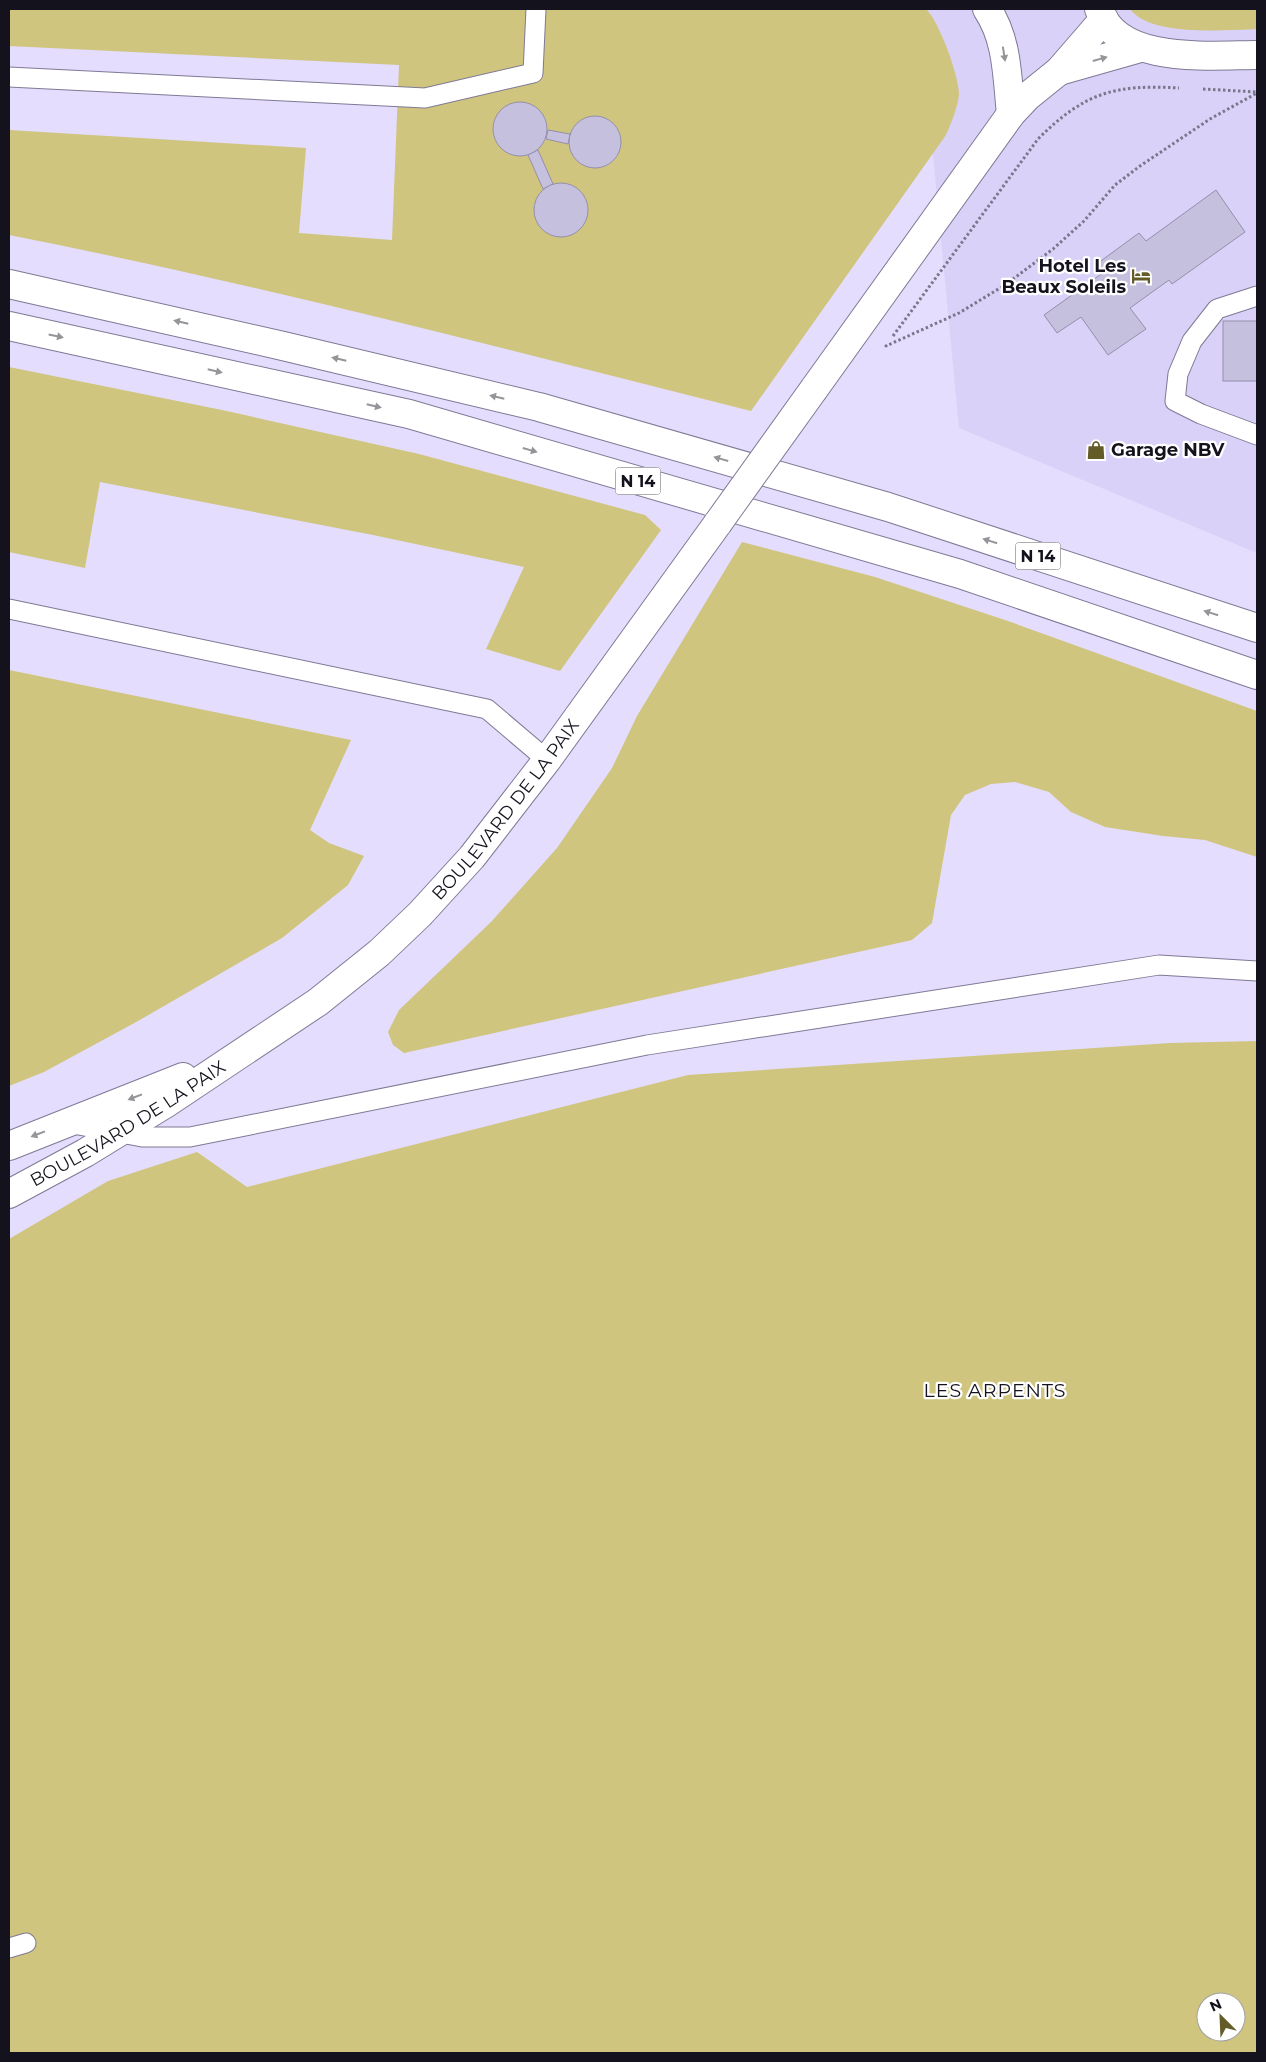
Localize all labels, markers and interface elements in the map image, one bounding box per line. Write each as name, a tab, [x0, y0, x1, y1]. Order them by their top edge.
one-way arrow	[1001, 46, 1009, 62]
one-way arrow	[1092, 55, 1107, 63]
place label: Hotel Les Beaux Soleils	[1001, 255, 1126, 298]
hotel icon: Hotel Les Beaux Soleils	[1130, 265, 1152, 287]
one-way arrow	[173, 318, 188, 326]
one-way arrow	[49, 332, 64, 340]
one-way arrow	[332, 355, 347, 363]
one-way arrow	[208, 367, 223, 375]
one-way arrow	[490, 393, 505, 401]
one-way arrow	[366, 403, 382, 411]
shop icon: Garage NBV	[1085, 439, 1107, 461]
place label: Garage NBV	[1111, 439, 1225, 461]
one-way arrow	[523, 446, 538, 454]
one-way arrow	[714, 455, 729, 463]
road number: N 14	[616, 468, 660, 494]
one-way arrow	[982, 536, 997, 544]
road number: N 14	[1016, 542, 1060, 570]
one-way arrow	[1203, 608, 1218, 616]
street label: BOULEVARD DE LA PAIX	[427, 715, 584, 905]
street label: BOULEVARD DE LA PAIX	[26, 1056, 230, 1191]
one-way arrow	[127, 1093, 142, 1101]
one-way arrow	[31, 1131, 46, 1139]
district label: LES ARPENTS	[924, 1379, 1066, 1402]
north arrow	[1196, 1992, 1246, 2042]
text: N	[1207, 1995, 1225, 2016]

